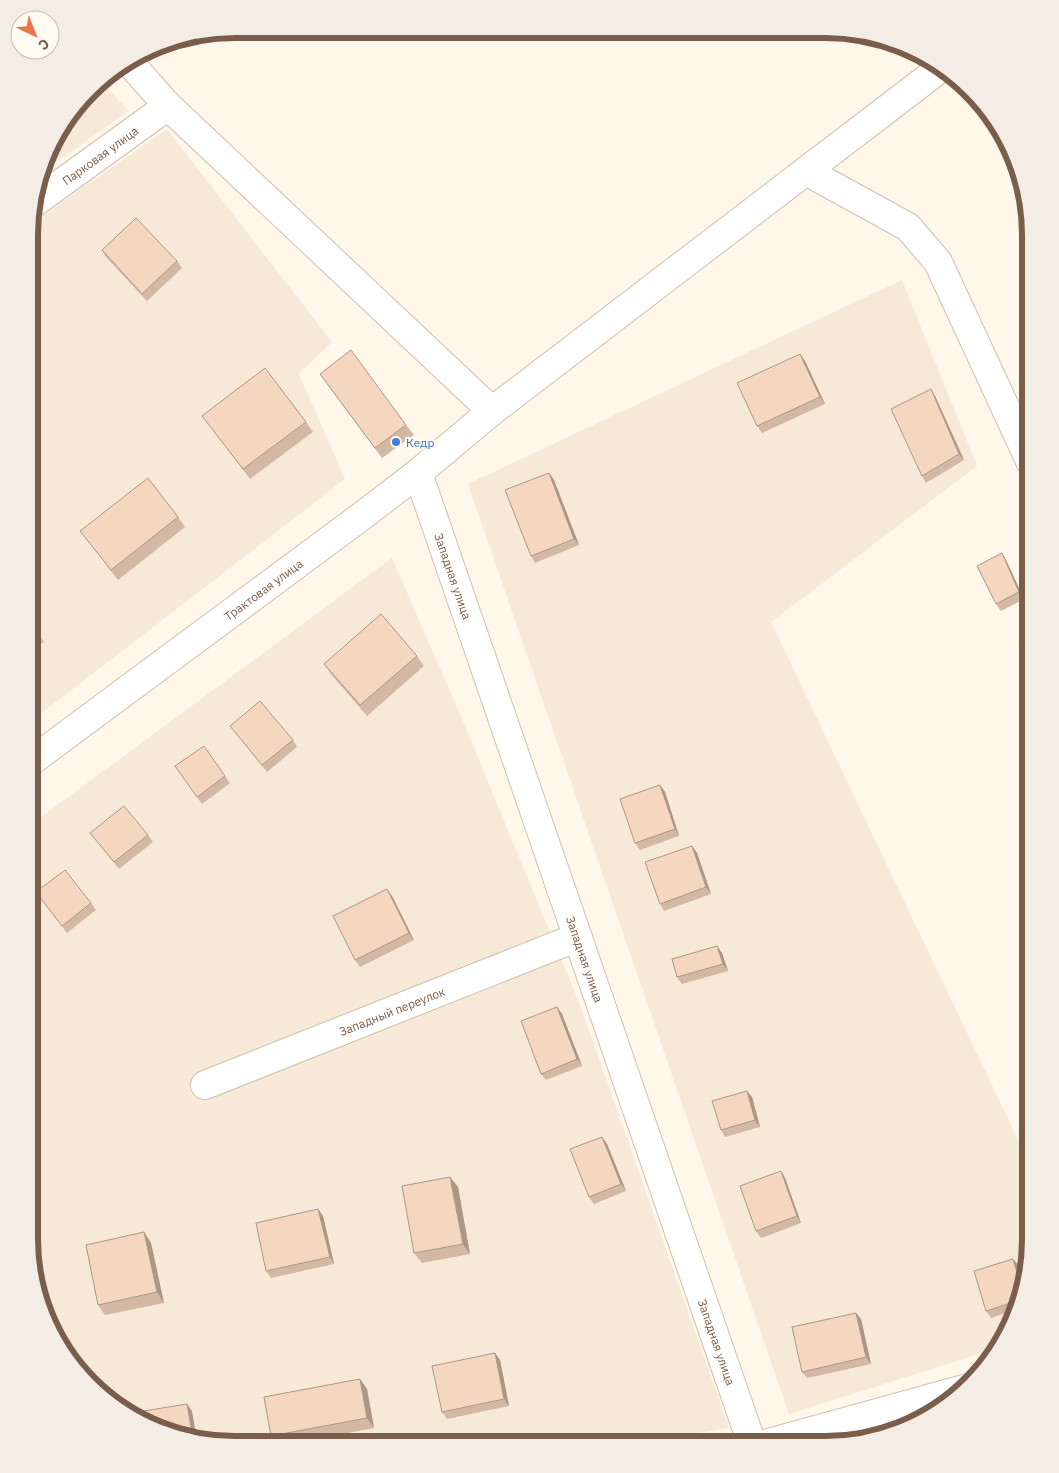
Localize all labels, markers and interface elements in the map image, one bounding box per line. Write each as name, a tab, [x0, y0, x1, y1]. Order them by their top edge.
north arrow	[10, 10, 60, 60]
text: С	[34, 35, 53, 54]
street label: Парковая улица	[59, 122, 141, 188]
place label: Кедр	[406, 435, 434, 450]
marker: Кедр	[390, 436, 402, 448]
street label: Западная улица	[432, 531, 475, 622]
street label: Трактовая улица	[221, 555, 306, 623]
street label: Западная улица	[563, 914, 607, 1005]
street label: Западный переулок	[337, 983, 447, 1039]
street label: Западная улица	[695, 1297, 739, 1388]

